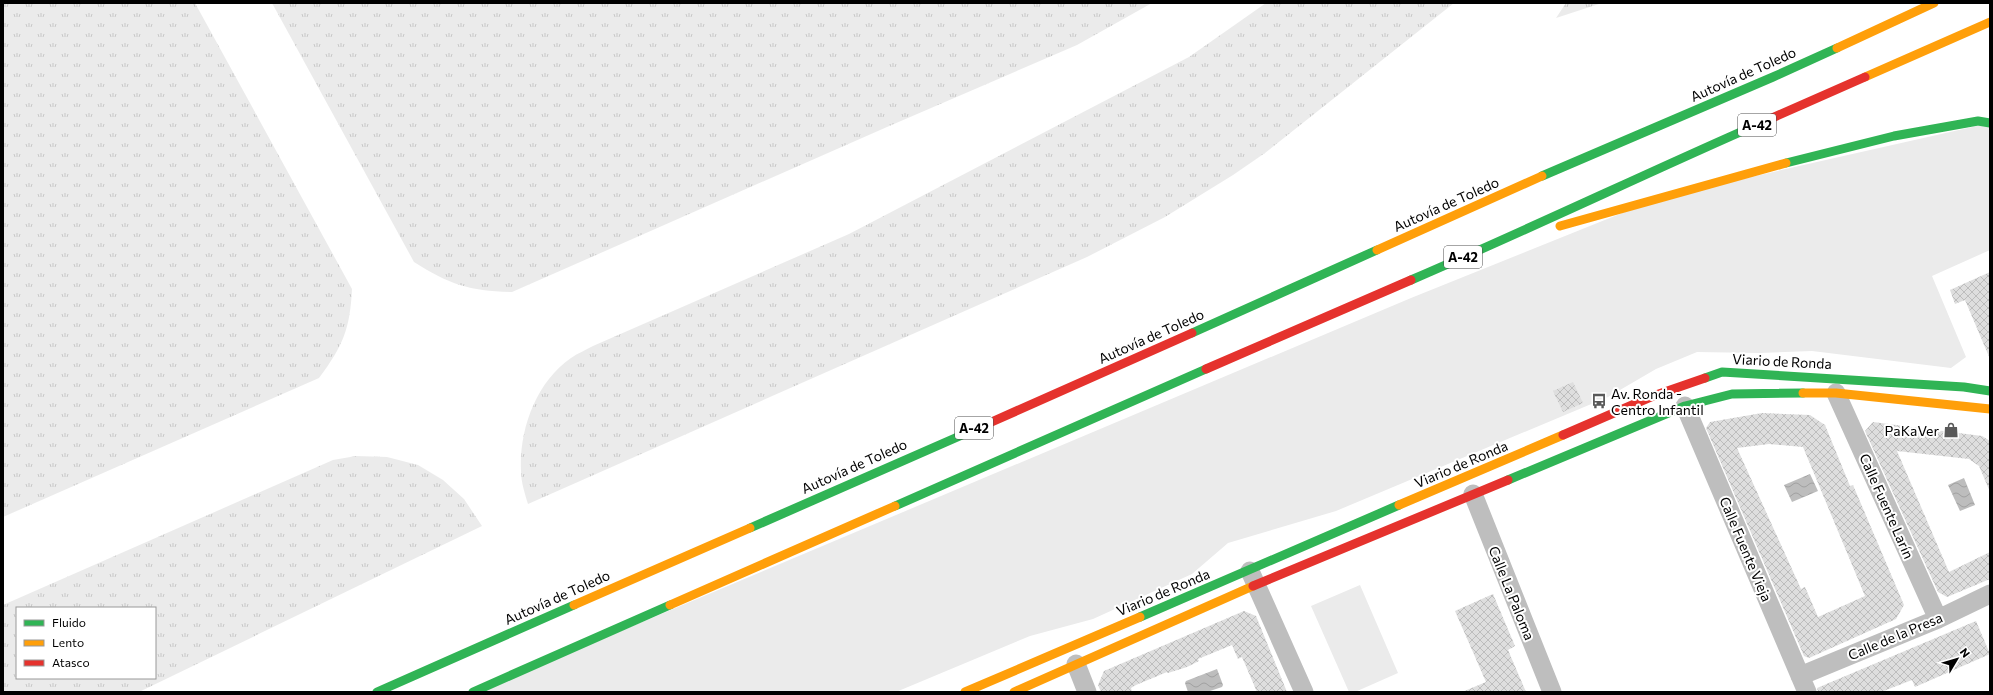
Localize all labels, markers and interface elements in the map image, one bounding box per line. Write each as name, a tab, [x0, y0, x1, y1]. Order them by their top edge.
street label: Autovía de Toledo	[1688, 43, 1798, 105]
road number: A-42	[1738, 114, 1776, 136]
street label: Autovía de Toledo	[1391, 173, 1501, 235]
road number: A-42	[1444, 246, 1482, 268]
street label: Autovía de Toledo	[1096, 305, 1206, 367]
street label: Viario de Ronda	[1732, 350, 1832, 372]
place label: Av. Ronda - Centro Infantil	[1611, 385, 1704, 418]
bus stop icon: Av. Ronda - Centro Infantil	[1590, 392, 1608, 410]
road number: A-42	[955, 417, 993, 439]
shop icon: PaKaVer	[1942, 421, 1960, 439]
place label: PaKaVer	[1885, 422, 1939, 439]
street label: Autovía de Toledo	[799, 435, 909, 497]
street label: Viario de Ronda	[1412, 437, 1510, 491]
street label: Calle Fuente Larín	[1856, 451, 1918, 561]
street label: Calle Fuente Vieja	[1716, 494, 1776, 604]
street label: Calle La Paloma	[1485, 544, 1539, 642]
street label: Viario de Ronda	[1114, 565, 1212, 619]
street label: Autovía de Toledo	[502, 566, 612, 628]
legend	[16, 607, 156, 679]
street label: Calle de la Presa	[1845, 608, 1945, 664]
text: Fluido	[52, 615, 86, 629]
text: Lento	[52, 635, 84, 649]
north arrow	[1937, 639, 1977, 679]
text: N	[1958, 645, 1973, 660]
text: Atasco	[52, 655, 90, 669]

